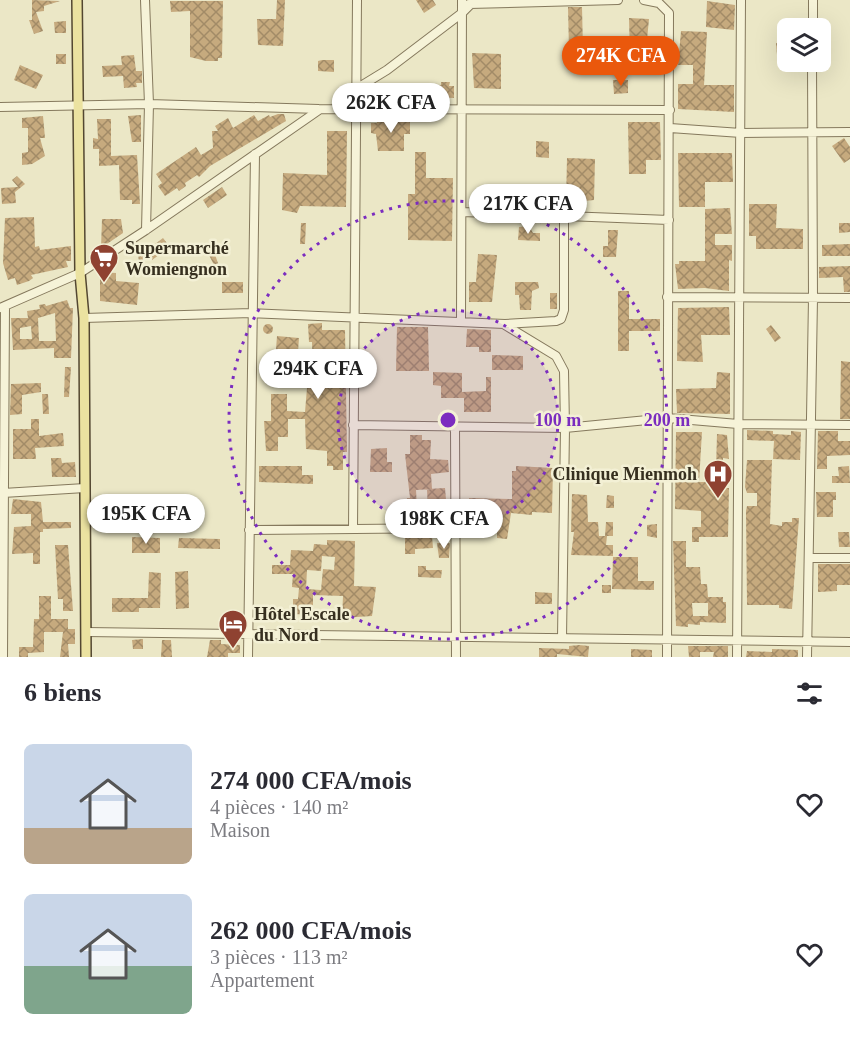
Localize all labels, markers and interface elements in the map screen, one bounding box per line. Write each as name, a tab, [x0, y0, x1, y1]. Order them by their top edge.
map controls	[777, 18, 831, 72]
button: layers	[777, 18, 831, 72]
pin: 274K CFA	[559, 36, 683, 87]
text: 274K CFA	[576, 44, 666, 66]
pin: 262K CFA	[329, 83, 453, 134]
text: 262K CFA	[346, 91, 436, 113]
pin: 217K CFA	[466, 184, 590, 235]
text: 217K CFA	[483, 192, 573, 214]
place label: Supermarché Womiengnon	[125, 238, 229, 279]
supermarket icon: Supermarché Womiengnon	[88, 242, 120, 284]
pin: 294K CFA	[256, 349, 380, 400]
text: 294K CFA	[273, 357, 363, 379]
centre of rings	[438, 410, 458, 430]
text: 100 m	[535, 410, 581, 430]
text: 200 m	[644, 410, 690, 430]
hospital icon: Clinique Mienmoh	[702, 458, 734, 500]
place label: Clinique Mienmoh	[552, 464, 697, 484]
pin: 195K CFA	[84, 494, 208, 545]
pin: 198K CFA	[382, 499, 506, 550]
text: 195K CFA	[101, 502, 191, 524]
text: 198K CFA	[399, 507, 489, 529]
place label: Hôtel Escale du Nord	[254, 604, 349, 645]
hotel icon: Hôtel Escale du Nord	[217, 608, 249, 650]
icon: filters	[793, 677, 826, 710]
text: 6 biens	[24, 678, 101, 707]
text: 274 000 CFA/mois	[210, 766, 412, 795]
icon: home	[72, 768, 144, 840]
icon: heart	[793, 788, 826, 821]
text: 4 pièces · 140 m²	[210, 796, 348, 818]
text: Maison	[210, 819, 270, 841]
text: 262 000 CFA/mois	[210, 916, 412, 945]
icon: home	[72, 918, 144, 990]
icon: heart	[793, 938, 826, 971]
text: 3 pièces · 113 m²	[210, 946, 347, 968]
text: Appartement	[210, 969, 314, 991]

